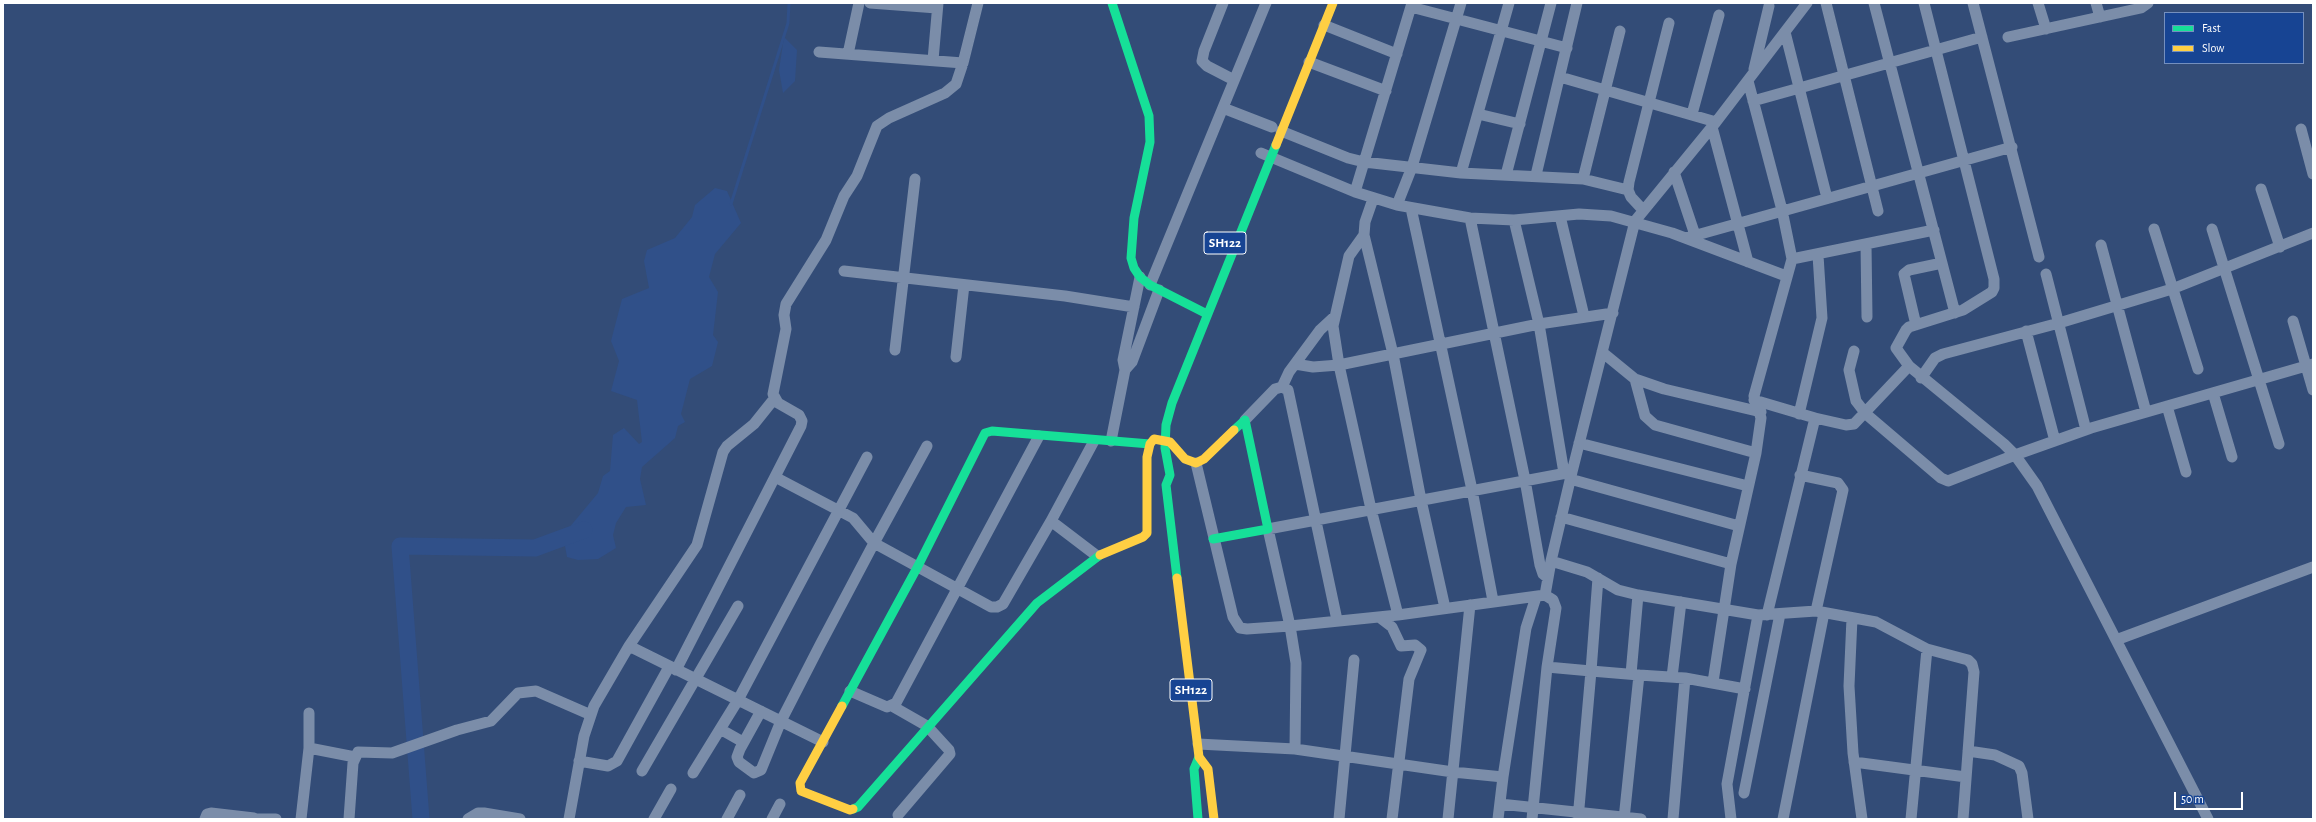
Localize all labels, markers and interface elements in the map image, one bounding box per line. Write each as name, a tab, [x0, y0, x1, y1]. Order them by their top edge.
legend	[2164, 12, 2304, 64]
text: Fast	[2202, 22, 2221, 34]
text: Slow	[2202, 42, 2224, 54]
road number: SH122	[1204, 232, 1246, 254]
road number: SH122	[1170, 679, 1212, 701]
scale bar	[2176, 784, 2245, 810]
text: 50 m	[2181, 793, 2204, 805]

